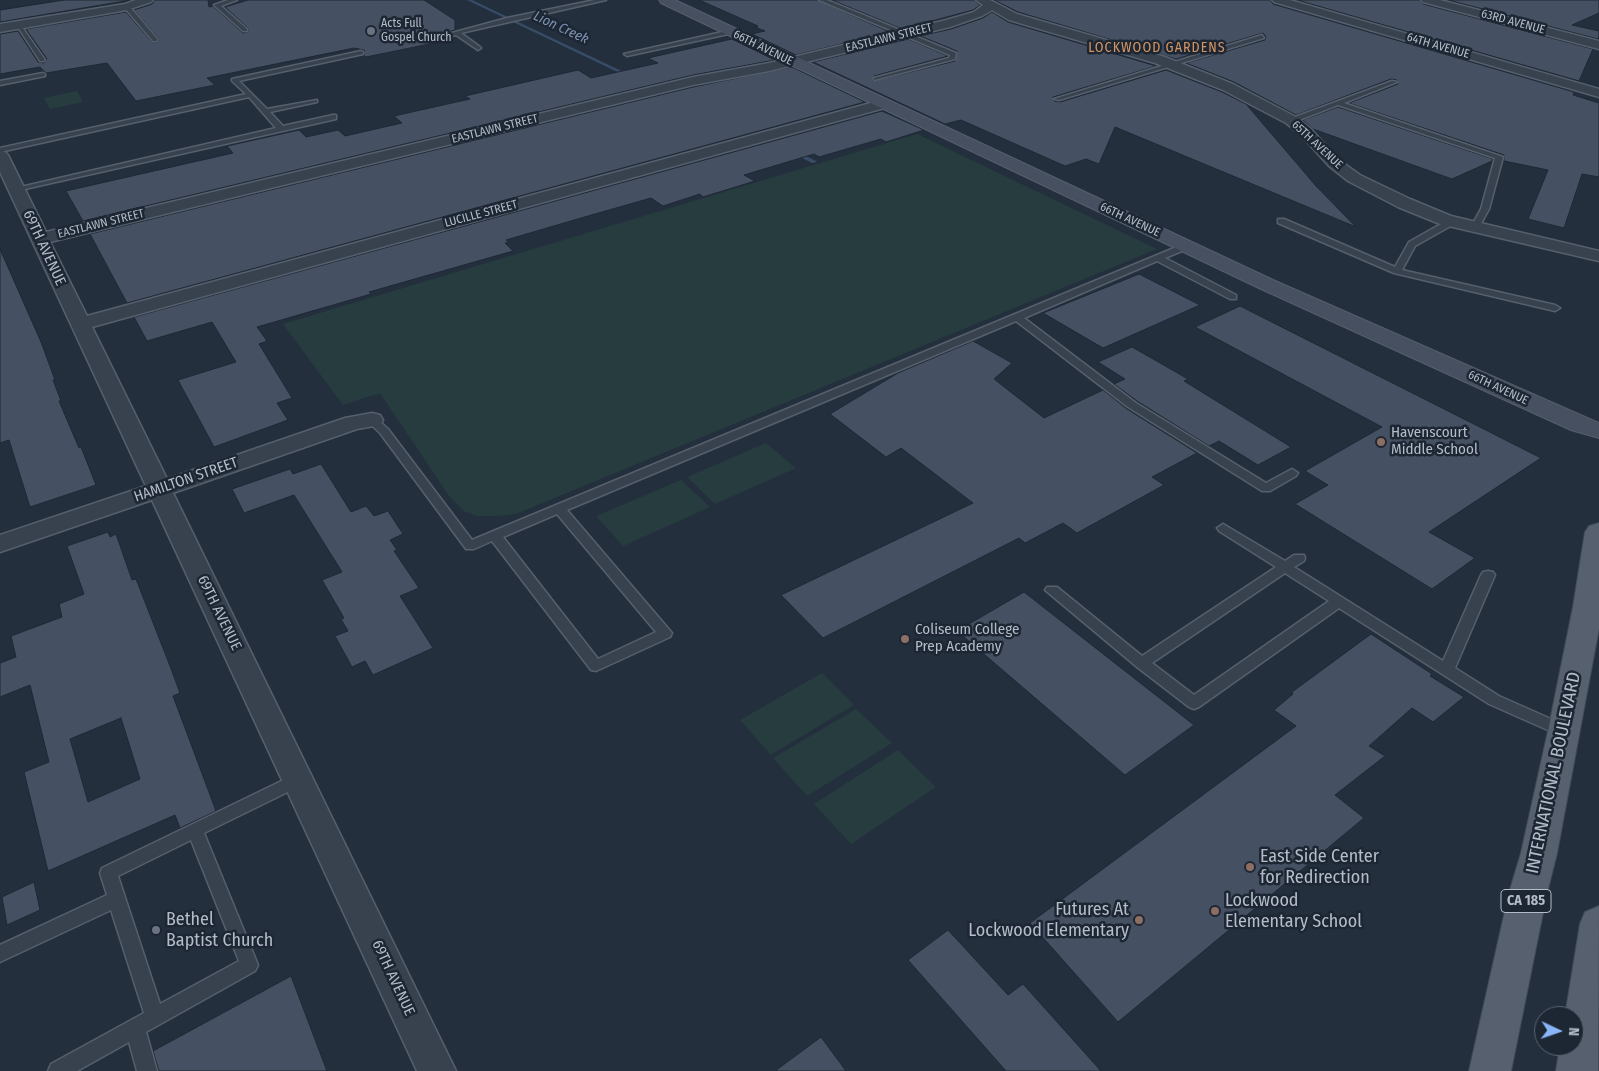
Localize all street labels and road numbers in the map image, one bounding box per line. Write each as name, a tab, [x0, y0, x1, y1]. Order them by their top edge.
street label: 63RD AVENUE	[1480, 7, 1546, 37]
street label: EASTLAWN STREET	[844, 20, 934, 56]
street label: 66TH AVENUE	[731, 27, 795, 69]
street label: 64TH AVENUE	[1405, 30, 1471, 62]
street label: EASTLAWN STREET	[450, 111, 540, 147]
street label: 65TH AVENUE	[1289, 118, 1345, 172]
street label: LUCILLE STREET	[443, 197, 519, 231]
street label: 66TH AVENUE	[1098, 200, 1162, 240]
street label: EASTLAWN STREET	[56, 206, 146, 242]
street label: 69TH AVENUE	[19, 207, 69, 289]
street label: 66TH AVENUE	[1466, 368, 1530, 408]
street label: HAMILTON STREET	[132, 454, 240, 506]
street label: 69TH AVENUE	[193, 573, 245, 653]
street label: INTERNATIONAL BOULEVARD	[1522, 670, 1586, 876]
road number: CA 185	[1501, 889, 1551, 912]
street label: 69TH AVENUE	[368, 937, 418, 1019]

